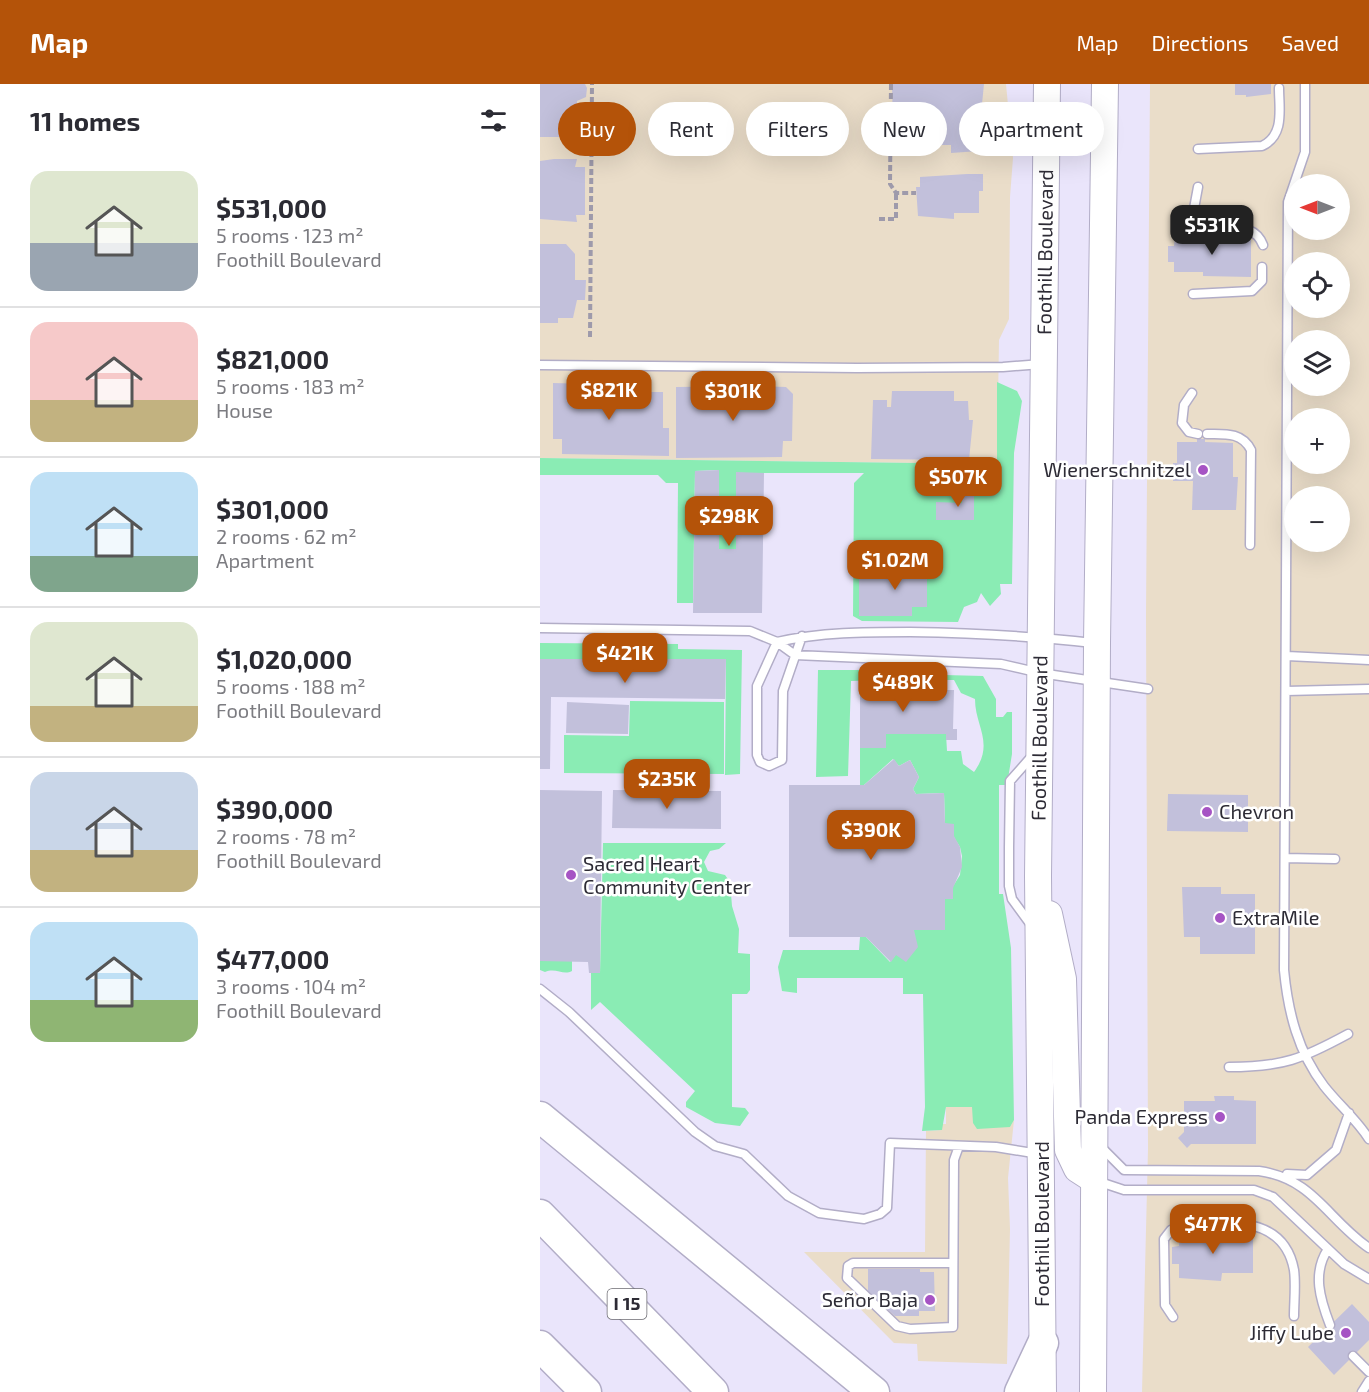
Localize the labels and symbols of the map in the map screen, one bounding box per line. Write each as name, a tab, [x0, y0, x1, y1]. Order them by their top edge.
street label: Foothill Boulevard	[1031, 169, 1057, 335]
north arrow	[1284, 174, 1350, 240]
pin: $531K	[1170, 205, 1254, 256]
pin: $821K	[567, 370, 651, 421]
pin: $301K	[691, 371, 775, 422]
pin: $507K	[916, 457, 1000, 508]
place label: Wienerschnitzel	[1043, 457, 1191, 481]
marker: Wienerschnitzel	[1196, 463, 1210, 477]
pin: $298K	[687, 496, 771, 547]
pin: $1.02M	[846, 540, 944, 591]
pin: $421K	[583, 633, 667, 684]
street label: Foothill Boulevard	[1026, 655, 1052, 821]
pin: $489K	[861, 662, 945, 713]
pin: $235K	[625, 759, 709, 810]
place label: Chevron	[1219, 799, 1294, 823]
marker: Chevron	[1200, 805, 1214, 819]
pin: $390K	[829, 810, 913, 861]
place label: Sacred Heart Community Center	[583, 851, 751, 898]
marker: Sacred Heart Community Center	[564, 868, 578, 882]
place label: ExtraMile	[1232, 905, 1320, 929]
marker: ExtraMile	[1213, 911, 1227, 925]
place label: Panda Express	[1075, 1104, 1208, 1128]
marker: Panda Express	[1213, 1110, 1227, 1124]
street label: Foothill Boulevard	[1029, 1141, 1053, 1307]
pin: $477K	[1171, 1204, 1255, 1255]
place label: Señor Baja	[822, 1287, 918, 1311]
road number: I 15	[608, 1289, 646, 1319]
marker: Señor Baja	[923, 1293, 937, 1307]
place label: Jiffy Lube	[1250, 1320, 1334, 1344]
marker: Jiffy Lube	[1339, 1326, 1353, 1340]

